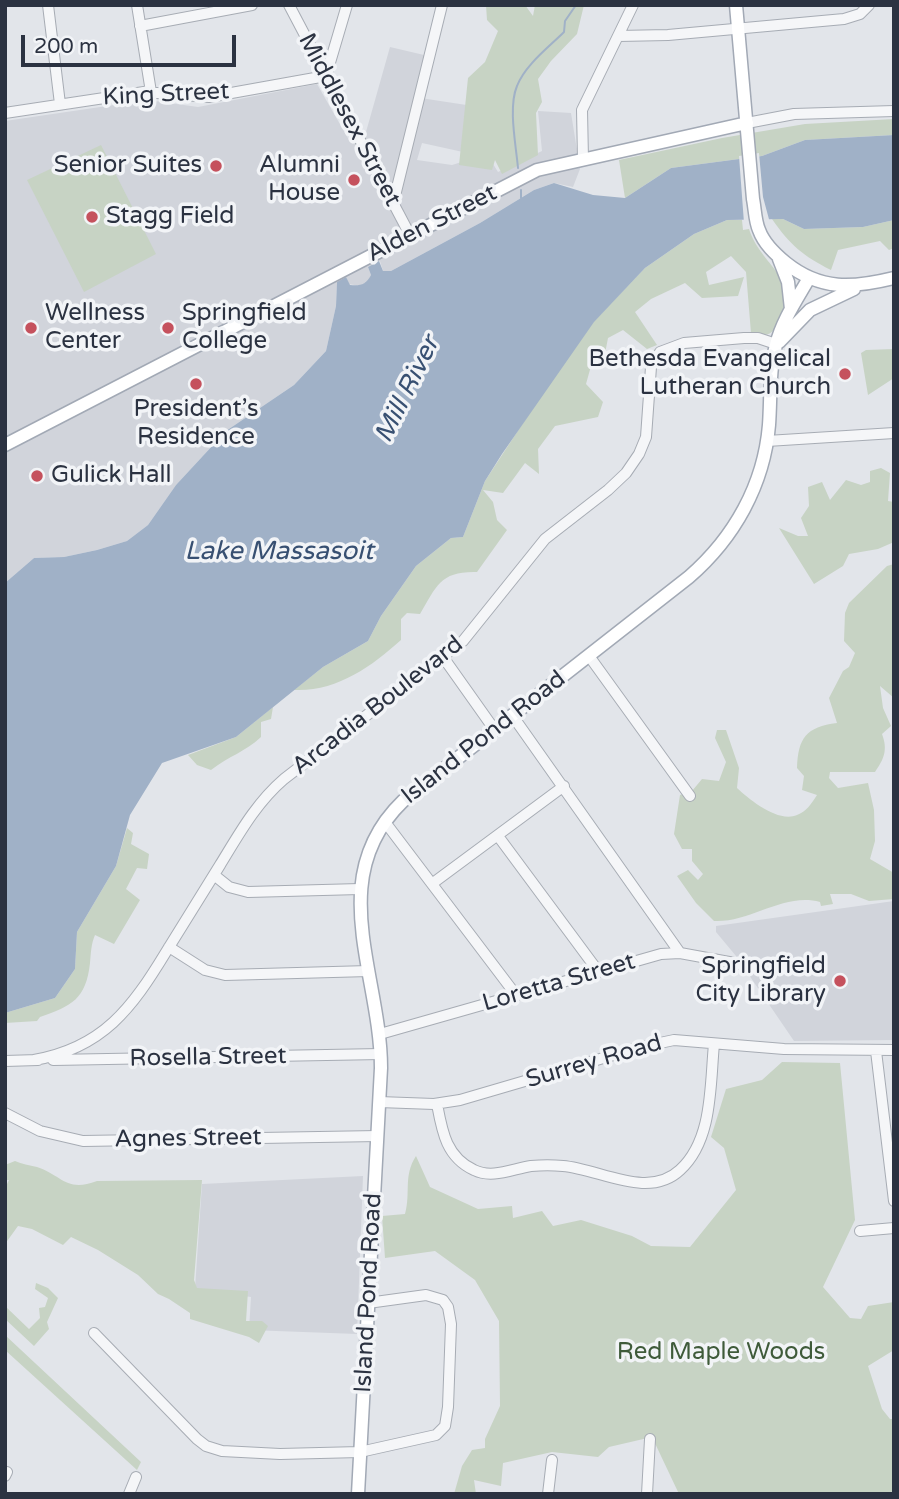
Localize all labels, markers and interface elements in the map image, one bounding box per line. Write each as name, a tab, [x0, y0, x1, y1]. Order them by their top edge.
scale bar	[24, 21, 240, 65]
street label: Middlesex Street	[291, 29, 407, 211]
text: 200 m	[34, 34, 98, 59]
street label: King Street	[102, 77, 230, 113]
place label: Senior Suites	[54, 152, 202, 180]
place label: Alumni House	[259, 152, 340, 208]
marker: Senior Suites	[208, 158, 224, 174]
marker: Alumni House	[346, 172, 362, 188]
street label: Alden Street	[362, 179, 502, 269]
place label: Stagg Field	[106, 203, 234, 231]
marker: Stagg Field	[84, 209, 100, 225]
place label: Wellness Center	[45, 300, 145, 356]
place label: Springfield College	[182, 300, 307, 356]
marker: Wellness Center	[23, 320, 39, 336]
marker: Springfield College	[160, 320, 176, 336]
water label: Mill River	[369, 332, 447, 448]
place label: Bethesda Evangelical Lutheran Church	[589, 346, 831, 402]
marker: Bethesda Evangelical Lutheran Church	[837, 366, 853, 382]
marker: President’s Residence	[188, 376, 204, 392]
place label: President’s Residence	[134, 396, 258, 452]
place label: Gulick Hall	[51, 462, 171, 490]
marker: Gulick Hall	[29, 468, 45, 484]
water label: Lake Massasoit	[185, 536, 373, 568]
street label: Arcadia Boulevard	[287, 630, 469, 782]
street label: Island Pond Road	[396, 665, 572, 811]
street label: Loretta Street	[479, 947, 639, 1019]
place label: Springfield City Library	[695, 953, 826, 1009]
marker: Springfield City Library	[832, 973, 848, 989]
street label: Surrey Road	[523, 1029, 665, 1095]
street label: Rosella Street	[129, 1042, 287, 1074]
street label: Agnes Street	[114, 1123, 262, 1155]
street label: Island Pond Road	[349, 1192, 389, 1394]
park label: Red Maple Woods	[617, 1339, 825, 1367]

